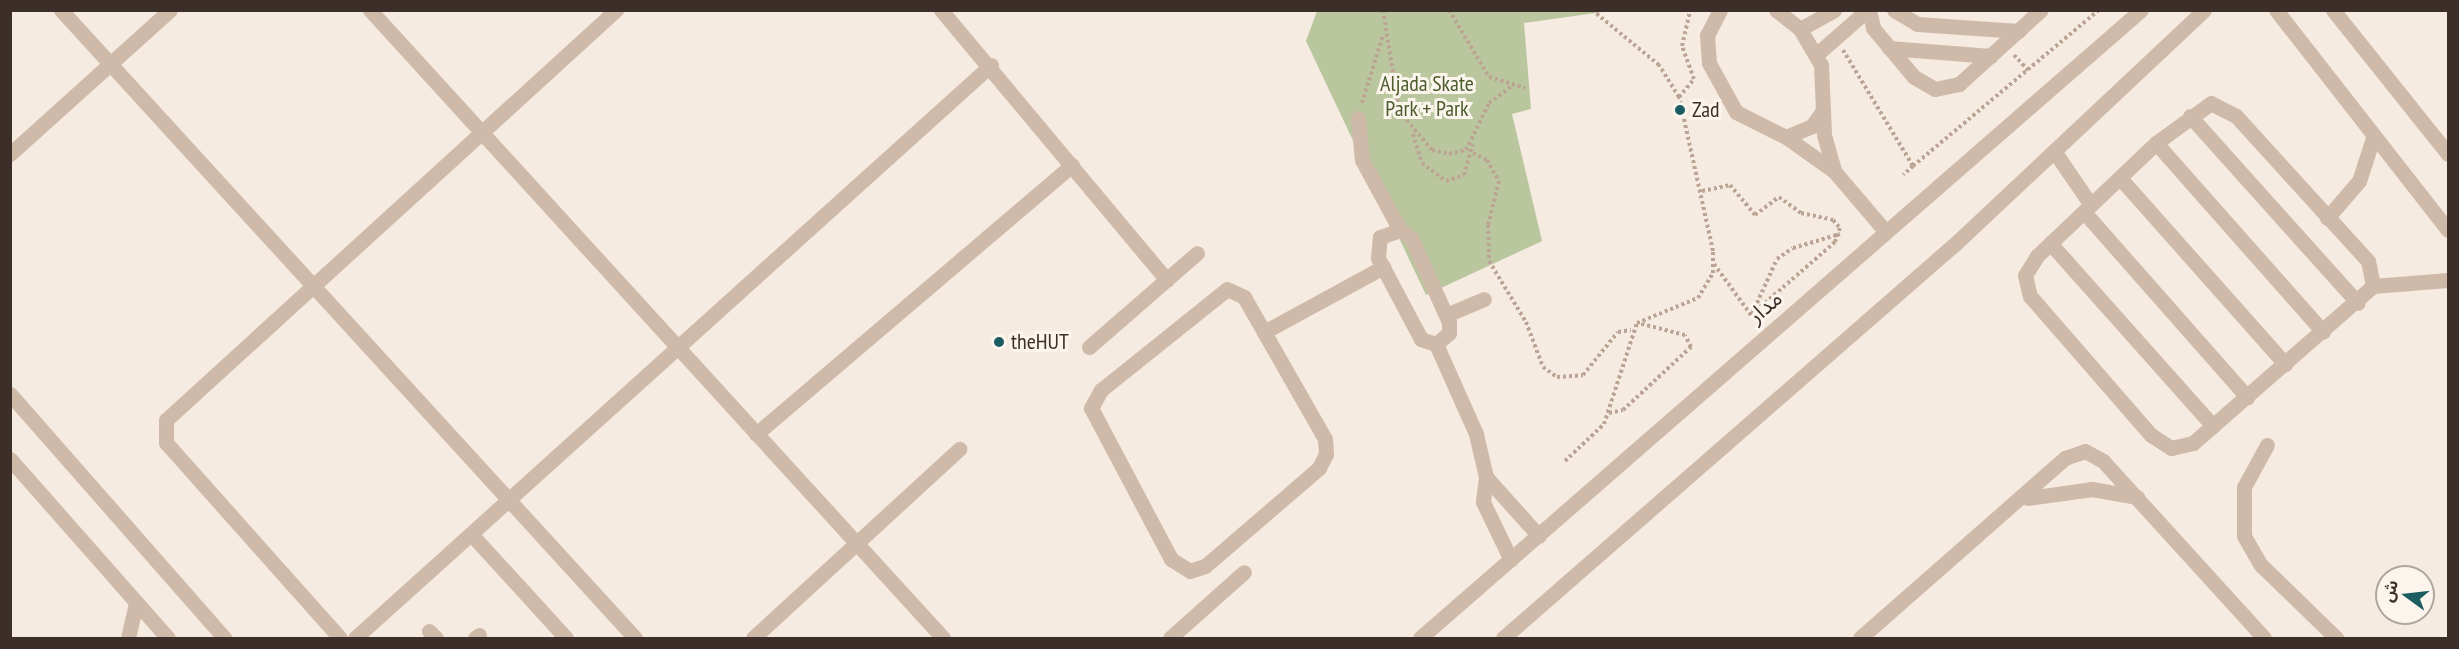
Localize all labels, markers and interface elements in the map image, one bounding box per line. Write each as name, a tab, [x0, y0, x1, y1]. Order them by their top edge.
park label: Aljada Skate Park + Park	[1380, 70, 1474, 122]
place label: Zad	[1692, 97, 1720, 123]
marker: Zad	[1673, 103, 1687, 117]
street label: مدار	[1743, 285, 1787, 329]
place label: theHUT	[1011, 329, 1069, 355]
marker: theHUT	[992, 335, 1006, 349]
north arrow	[2375, 565, 2435, 625]
text: ش	[2377, 578, 2402, 604]

